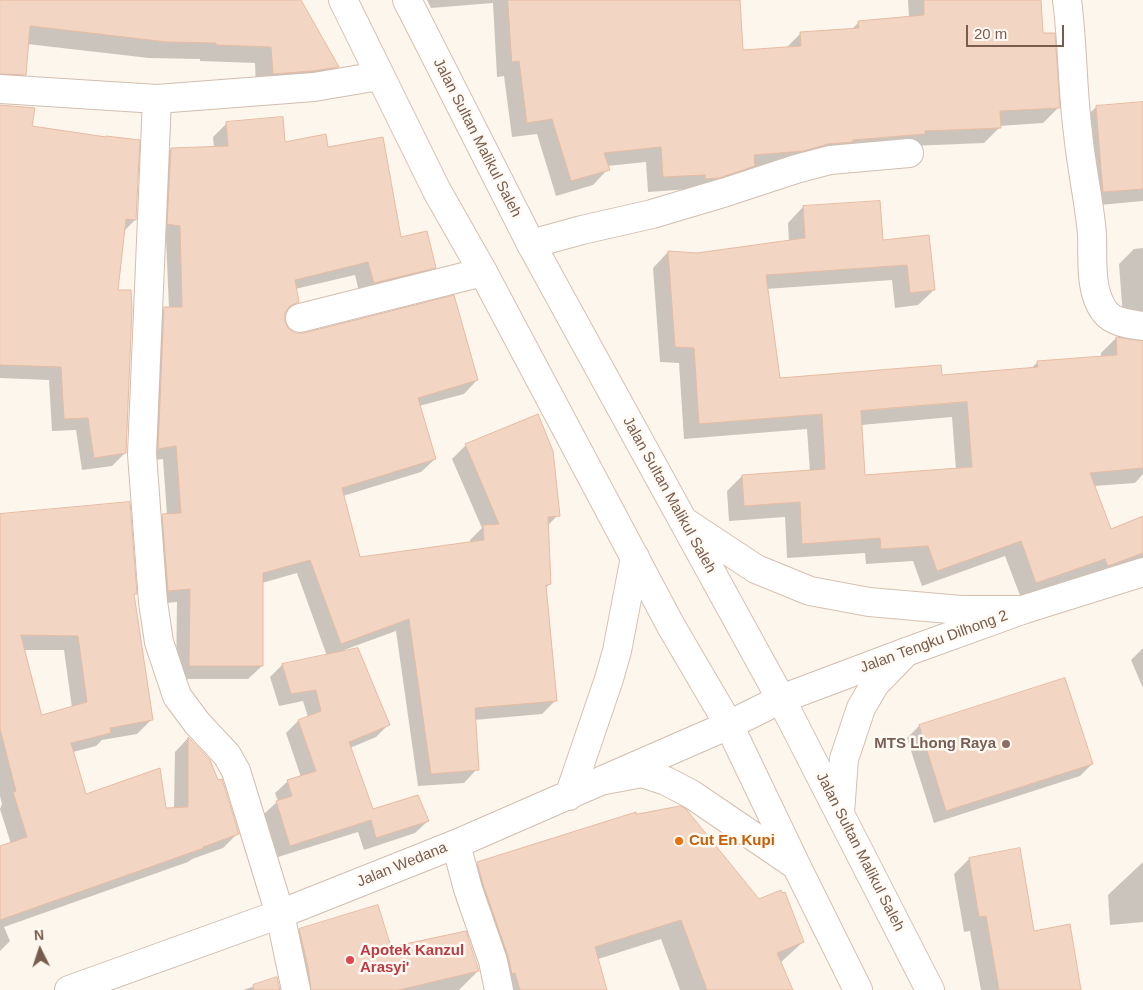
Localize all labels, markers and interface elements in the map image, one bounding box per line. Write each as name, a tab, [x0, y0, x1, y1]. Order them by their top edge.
scale bar	[968, 15, 1066, 47]
text: 20 m	[974, 25, 1007, 42]
street label: Jalan Sultan Malikul Saleh	[429, 56, 525, 220]
street label: Jalan Sultan Malikul Saleh	[618, 414, 720, 576]
street label: Jalan Tengku Dilhong 2	[858, 607, 1010, 677]
place label: MTS Lhong Raya	[874, 735, 996, 753]
marker: MTS Lhong Raya	[1000, 738, 1012, 750]
street label: Jalan Sultan Malikul Saleh	[812, 770, 908, 934]
place label: Cut En Kupi	[689, 832, 775, 850]
marker: Cut En Kupi	[673, 835, 685, 847]
street label: Jalan Wedana	[354, 839, 450, 891]
north arrow	[15, 925, 65, 975]
text: N	[33, 927, 45, 943]
place label: Apotek Kanzul Arasyi'	[360, 942, 464, 977]
marker: Apotek Kanzul Arasyi'	[344, 954, 356, 966]

